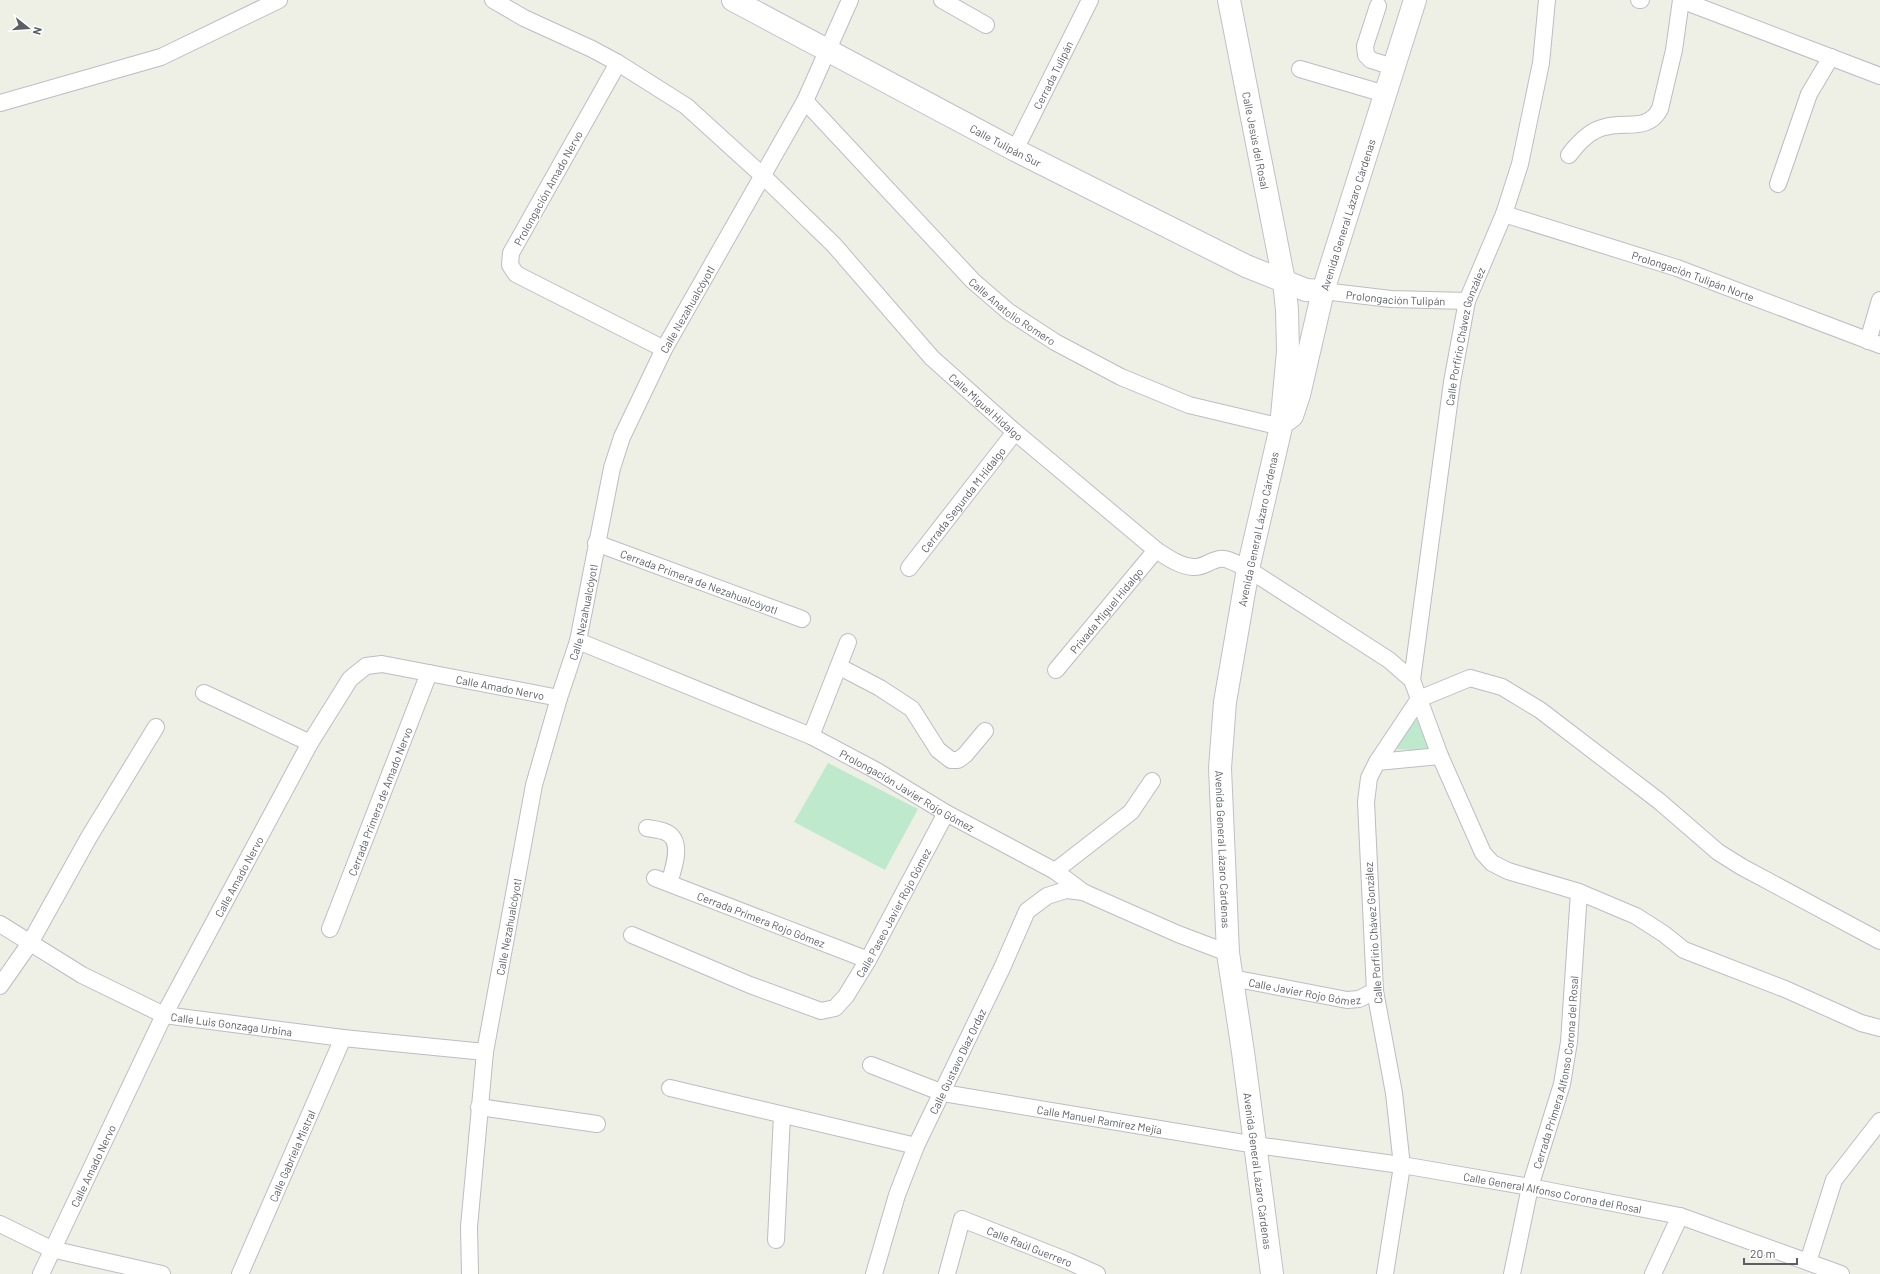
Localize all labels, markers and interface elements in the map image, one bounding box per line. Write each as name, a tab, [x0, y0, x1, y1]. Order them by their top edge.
north arrow	[8, 8, 48, 48]
text: N	[31, 26, 45, 36]
street label: Cerrada Tulipán	[1030, 38, 1075, 111]
street label: Calle Jesús del Rosal	[1241, 91, 1272, 190]
street label: Calle Tulipán Sur	[968, 121, 1044, 169]
street label: Prolongación Amado Nervo	[511, 128, 585, 248]
street label: Avenida General Lázaro Cárdenas	[1317, 137, 1377, 292]
street label: Prolongación Tulipán Norte	[1630, 248, 1756, 303]
street label: Calle Nezahualcóyotl	[657, 263, 717, 355]
street label: Calle Porfirio Chávez González	[1442, 265, 1487, 406]
street label: Calle Anatolio Romero	[967, 274, 1058, 347]
street label: Prolongación Tulipán	[1345, 287, 1446, 307]
street label: Calle Miguel Hidalgo	[947, 370, 1026, 443]
street label: Cerrada Segunda M Hidalgo	[917, 444, 1008, 555]
street label: Avenida General Lázaro Cárdenas	[1235, 450, 1281, 608]
street label: Cerrada Primera de Nezahualcóyotl	[619, 546, 780, 616]
street label: Calle Nezahualcóyotl	[566, 563, 599, 662]
street label: Privada Miguel Hidalgo	[1067, 565, 1145, 655]
street label: Calle Amado Nervo	[455, 672, 545, 702]
street label: Cerrada Primera de Amado Nervo	[345, 725, 414, 877]
street label: Prolongación Javier Rojo Gómez	[838, 746, 977, 834]
street label: Avenida General Lázaro Cárdenas	[1214, 770, 1233, 928]
street label: Calle Amado Nervo	[211, 834, 265, 919]
street label: Calle Paseo Javier Rojo Gómez	[853, 846, 933, 980]
street label: Calle Porfirio Chávez González	[1362, 862, 1384, 1004]
street label: Calle Nezahualcóyotl	[493, 877, 523, 976]
street label: Cerrada Primera Rojo Gómez	[696, 888, 827, 950]
street label: Calle Javier Rojo Gómez	[1248, 975, 1361, 1007]
street label: Cerrada Primera Alfonso Corona del Rosal	[1530, 975, 1580, 1170]
street label: Calle Gustavo Díaz Ordaz	[926, 1006, 988, 1116]
street label: Calle Luis Gonzaga Urbina	[170, 1009, 293, 1038]
street label: Avenida General Lázaro Cárdenas	[1242, 1092, 1275, 1250]
street label: Calle Manuel Ramírez Mejía	[1036, 1102, 1163, 1136]
street label: Calle Gabriela Mistral	[266, 1108, 317, 1204]
street label: Calle Amado Nervo	[67, 1122, 118, 1209]
street label: Calle General Alfonso Corona del Rosal	[1462, 1169, 1643, 1215]
street label: Calle Raúl Guerrero	[985, 1223, 1075, 1269]
scale bar	[1744, 1240, 1797, 1266]
text: 20 m	[1750, 1246, 1776, 1260]

